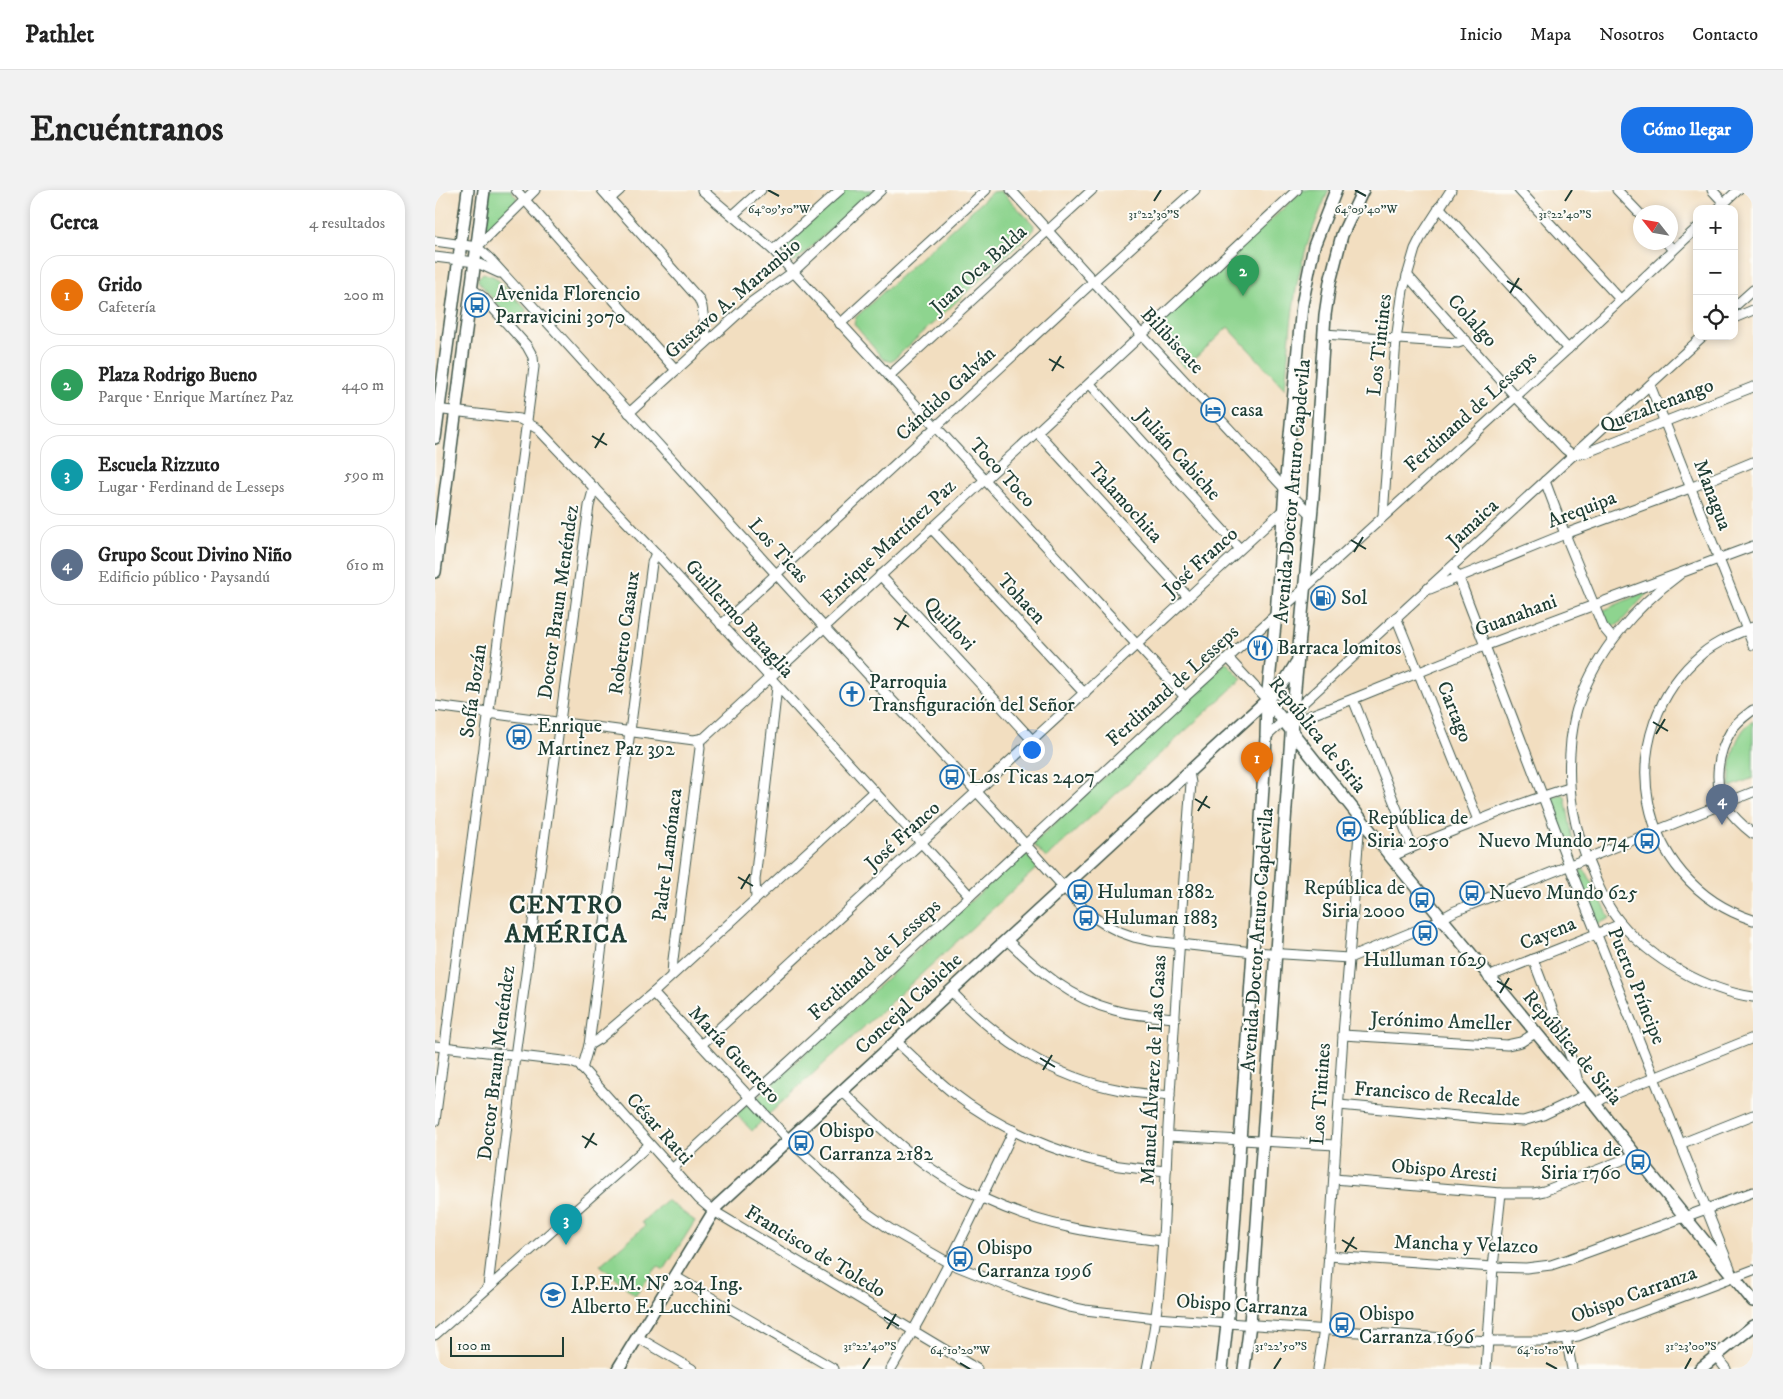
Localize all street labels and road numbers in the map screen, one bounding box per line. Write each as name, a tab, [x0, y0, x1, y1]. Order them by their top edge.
street label: Juan Oca Balda	[924, 220, 1033, 321]
street label: Gustavo A. Marambio	[660, 233, 806, 365]
street label: Colalgo	[1442, 289, 1502, 353]
street label: Los Tintines	[1362, 292, 1398, 397]
street label: Bilibiscate	[1135, 303, 1209, 379]
street label: Cándido Galván	[891, 341, 1002, 447]
street label: Ferdinand de Lesseps	[1400, 346, 1543, 478]
street label: Avenida Doctor Arturo Capdevila	[1269, 357, 1317, 624]
street label: Quezaltenango	[1597, 373, 1717, 439]
street label: Julián Cabiche	[1129, 402, 1226, 506]
street label: Toco Toco	[963, 433, 1041, 513]
street label: Managua	[1687, 456, 1737, 534]
street label: Talamochita	[1082, 457, 1168, 549]
street label: Enrique Martínez Paz	[816, 474, 962, 612]
street label: Arequipa	[1544, 485, 1620, 535]
street label: Jamaica	[1440, 493, 1505, 556]
street label: Doctor Braun Menéndez	[533, 503, 585, 701]
street label: Los Ticas	[742, 513, 814, 589]
street label: José Franco	[1157, 522, 1244, 604]
street label: Guillermo Bataglia	[679, 555, 799, 684]
street label: Tohaen	[991, 568, 1051, 630]
street label: Roberto Casaux	[604, 569, 646, 697]
street label: Guanahani	[1472, 589, 1560, 643]
street label: Quillovi	[918, 592, 980, 656]
street label: Ferdinand de Lesseps	[1102, 620, 1245, 752]
street label: Sofía Bozán	[455, 642, 493, 740]
street label: República de Siria	[1263, 672, 1372, 799]
street label: Cartago	[1430, 678, 1478, 746]
street label: Padre Lamónaca	[647, 787, 689, 923]
street label: José Franco	[859, 796, 946, 878]
street label: Avenida Doctor Arturo Capdevila	[1236, 806, 1280, 1073]
street label: Ferdinand de Lesseps	[804, 894, 947, 1026]
street label: Cayena	[1516, 911, 1580, 957]
street label: Puerto Príncipe	[1601, 924, 1671, 1048]
street label: Concejal Cabiche	[850, 948, 968, 1060]
street label: Manuel Álvarez de Las Casas	[1134, 954, 1173, 1186]
street label: Doctor Braun Menéndez	[473, 964, 521, 1162]
street label: República de Siria	[1517, 985, 1628, 1111]
street label: María Guerrero	[682, 1001, 786, 1109]
street label: Jerónimo Ameller	[1368, 1007, 1513, 1037]
street label: Los Tintines	[1305, 1042, 1337, 1146]
street label: Francisco de Recalde	[1353, 1077, 1521, 1113]
street label: César Ratti	[620, 1088, 698, 1170]
street label: Obispo Aresti	[1390, 1154, 1498, 1188]
street label: Francisco de Toledo	[740, 1200, 890, 1304]
street label: Mancha y Velazco	[1393, 1230, 1539, 1260]
street label: Obispo Carranza	[1568, 1260, 1701, 1329]
street label: Obispo Carranza	[1175, 1289, 1309, 1323]

